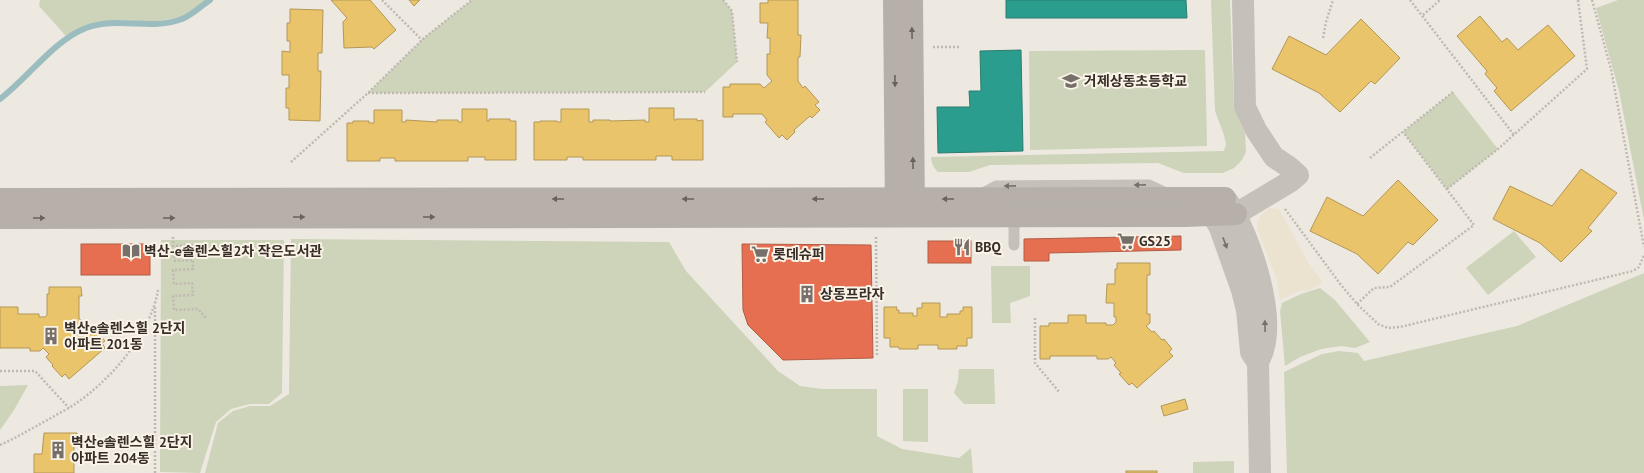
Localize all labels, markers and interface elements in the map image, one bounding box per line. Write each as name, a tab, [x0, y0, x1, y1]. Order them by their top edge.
one-way arrow	[909, 26, 915, 39]
school or university icon: 거제상동초등학교	[1061, 71, 1081, 91]
place label: 거제상동초등학교	[1084, 72, 1187, 90]
one-way arrow	[892, 75, 898, 88]
one-way arrow	[910, 156, 916, 169]
one-way arrow	[1133, 182, 1146, 188]
one-way arrow	[1003, 183, 1016, 189]
one-way arrow	[551, 196, 564, 202]
one-way arrow	[681, 196, 694, 202]
one-way arrow	[811, 196, 824, 202]
one-way arrow	[941, 196, 954, 202]
one-way arrow	[293, 214, 306, 220]
one-way arrow	[423, 214, 436, 220]
one-way arrow	[33, 215, 46, 221]
one-way arrow	[163, 215, 176, 221]
supermarket icon: GS25	[1116, 231, 1136, 251]
place label: GS25	[1139, 232, 1171, 250]
restaurant icon: BBQ	[952, 237, 972, 257]
one-way arrow	[1222, 237, 1228, 249]
place label: BBQ	[975, 238, 1002, 256]
library icon: 벽산-e솔렌스힐2차 작은도서관	[121, 241, 141, 261]
place label: 벽산-e솔렌스힐2차 작은도서관	[144, 242, 322, 260]
supermarket icon: 롯데슈퍼	[750, 244, 770, 264]
place label: 롯데슈퍼	[773, 245, 825, 263]
building icon: 상동프라자	[797, 284, 817, 304]
place label: 상동프라자	[820, 285, 885, 303]
place label: 벽산e솔렌스힐 2단지 아파트 201동	[64, 319, 186, 353]
one-way arrow	[1262, 319, 1268, 332]
building icon: 벽산e솔렌스힐 2단지 아파트 201동	[41, 326, 61, 346]
place label: 벽산e솔렌스힐 2단지 아파트 204동	[71, 433, 193, 467]
building icon: 벽산e솔렌스힐 2단지 아파트 204동	[48, 440, 68, 460]

